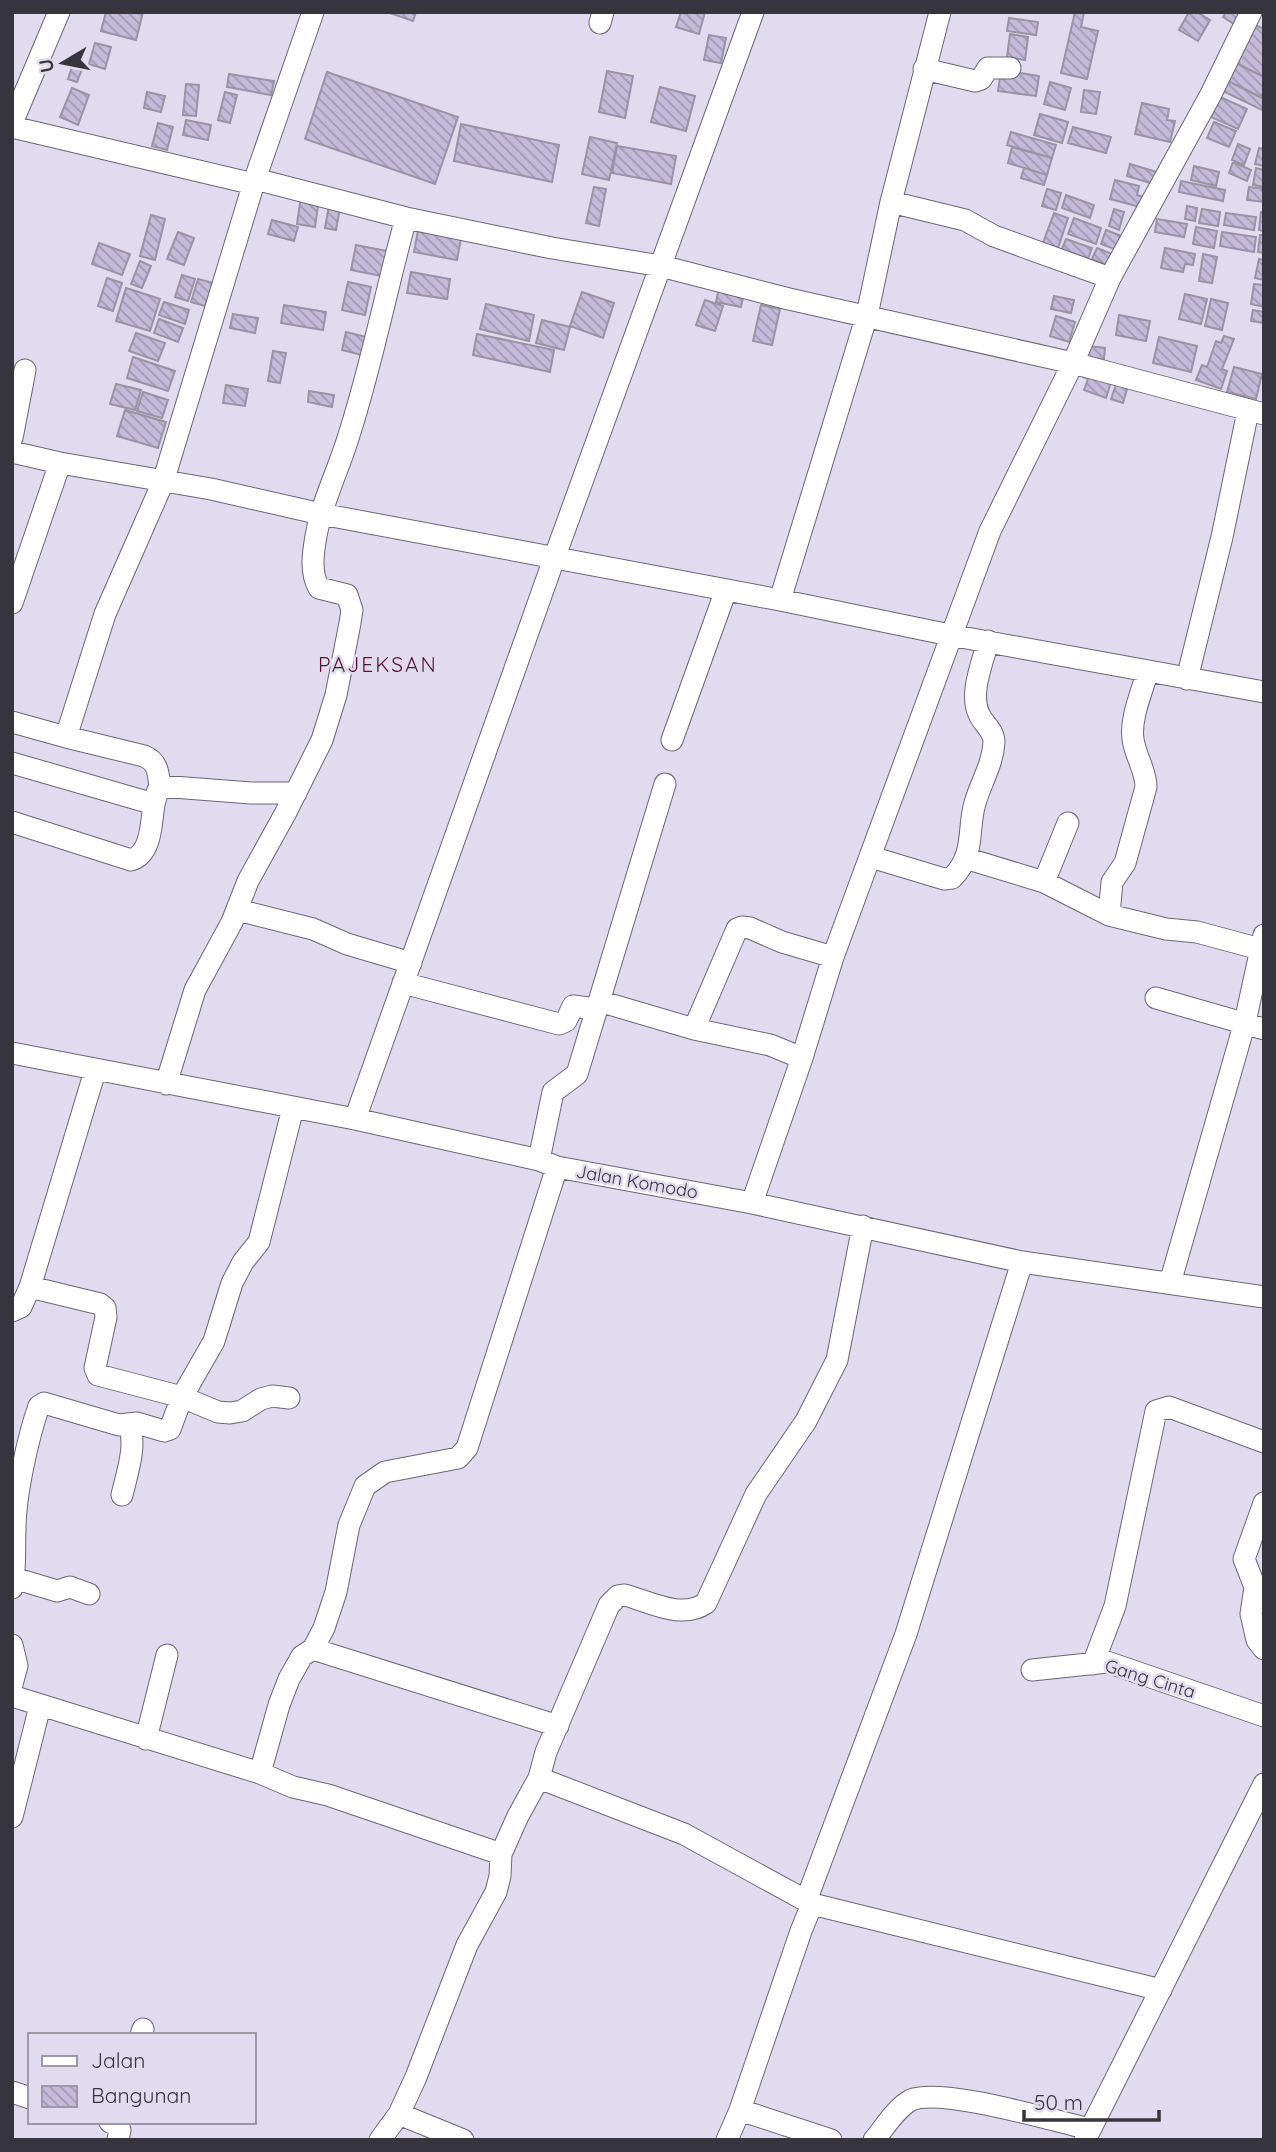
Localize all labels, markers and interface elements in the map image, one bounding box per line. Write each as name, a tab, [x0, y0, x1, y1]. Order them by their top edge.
north arrow	[28, 28, 98, 98]
text: U	[33, 57, 59, 75]
district label: PAJEKSAN	[318, 651, 438, 677]
street label: Jalan Komodo	[574, 1159, 700, 1204]
street label: Gang Cinta	[1102, 1654, 1198, 1703]
legend	[28, 2033, 256, 2124]
text: Jalan	[91, 2047, 145, 2073]
scale bar	[1024, 2078, 1159, 2122]
text: Bangunan	[91, 2082, 191, 2108]
text: 50 m	[1034, 2089, 1083, 2115]

